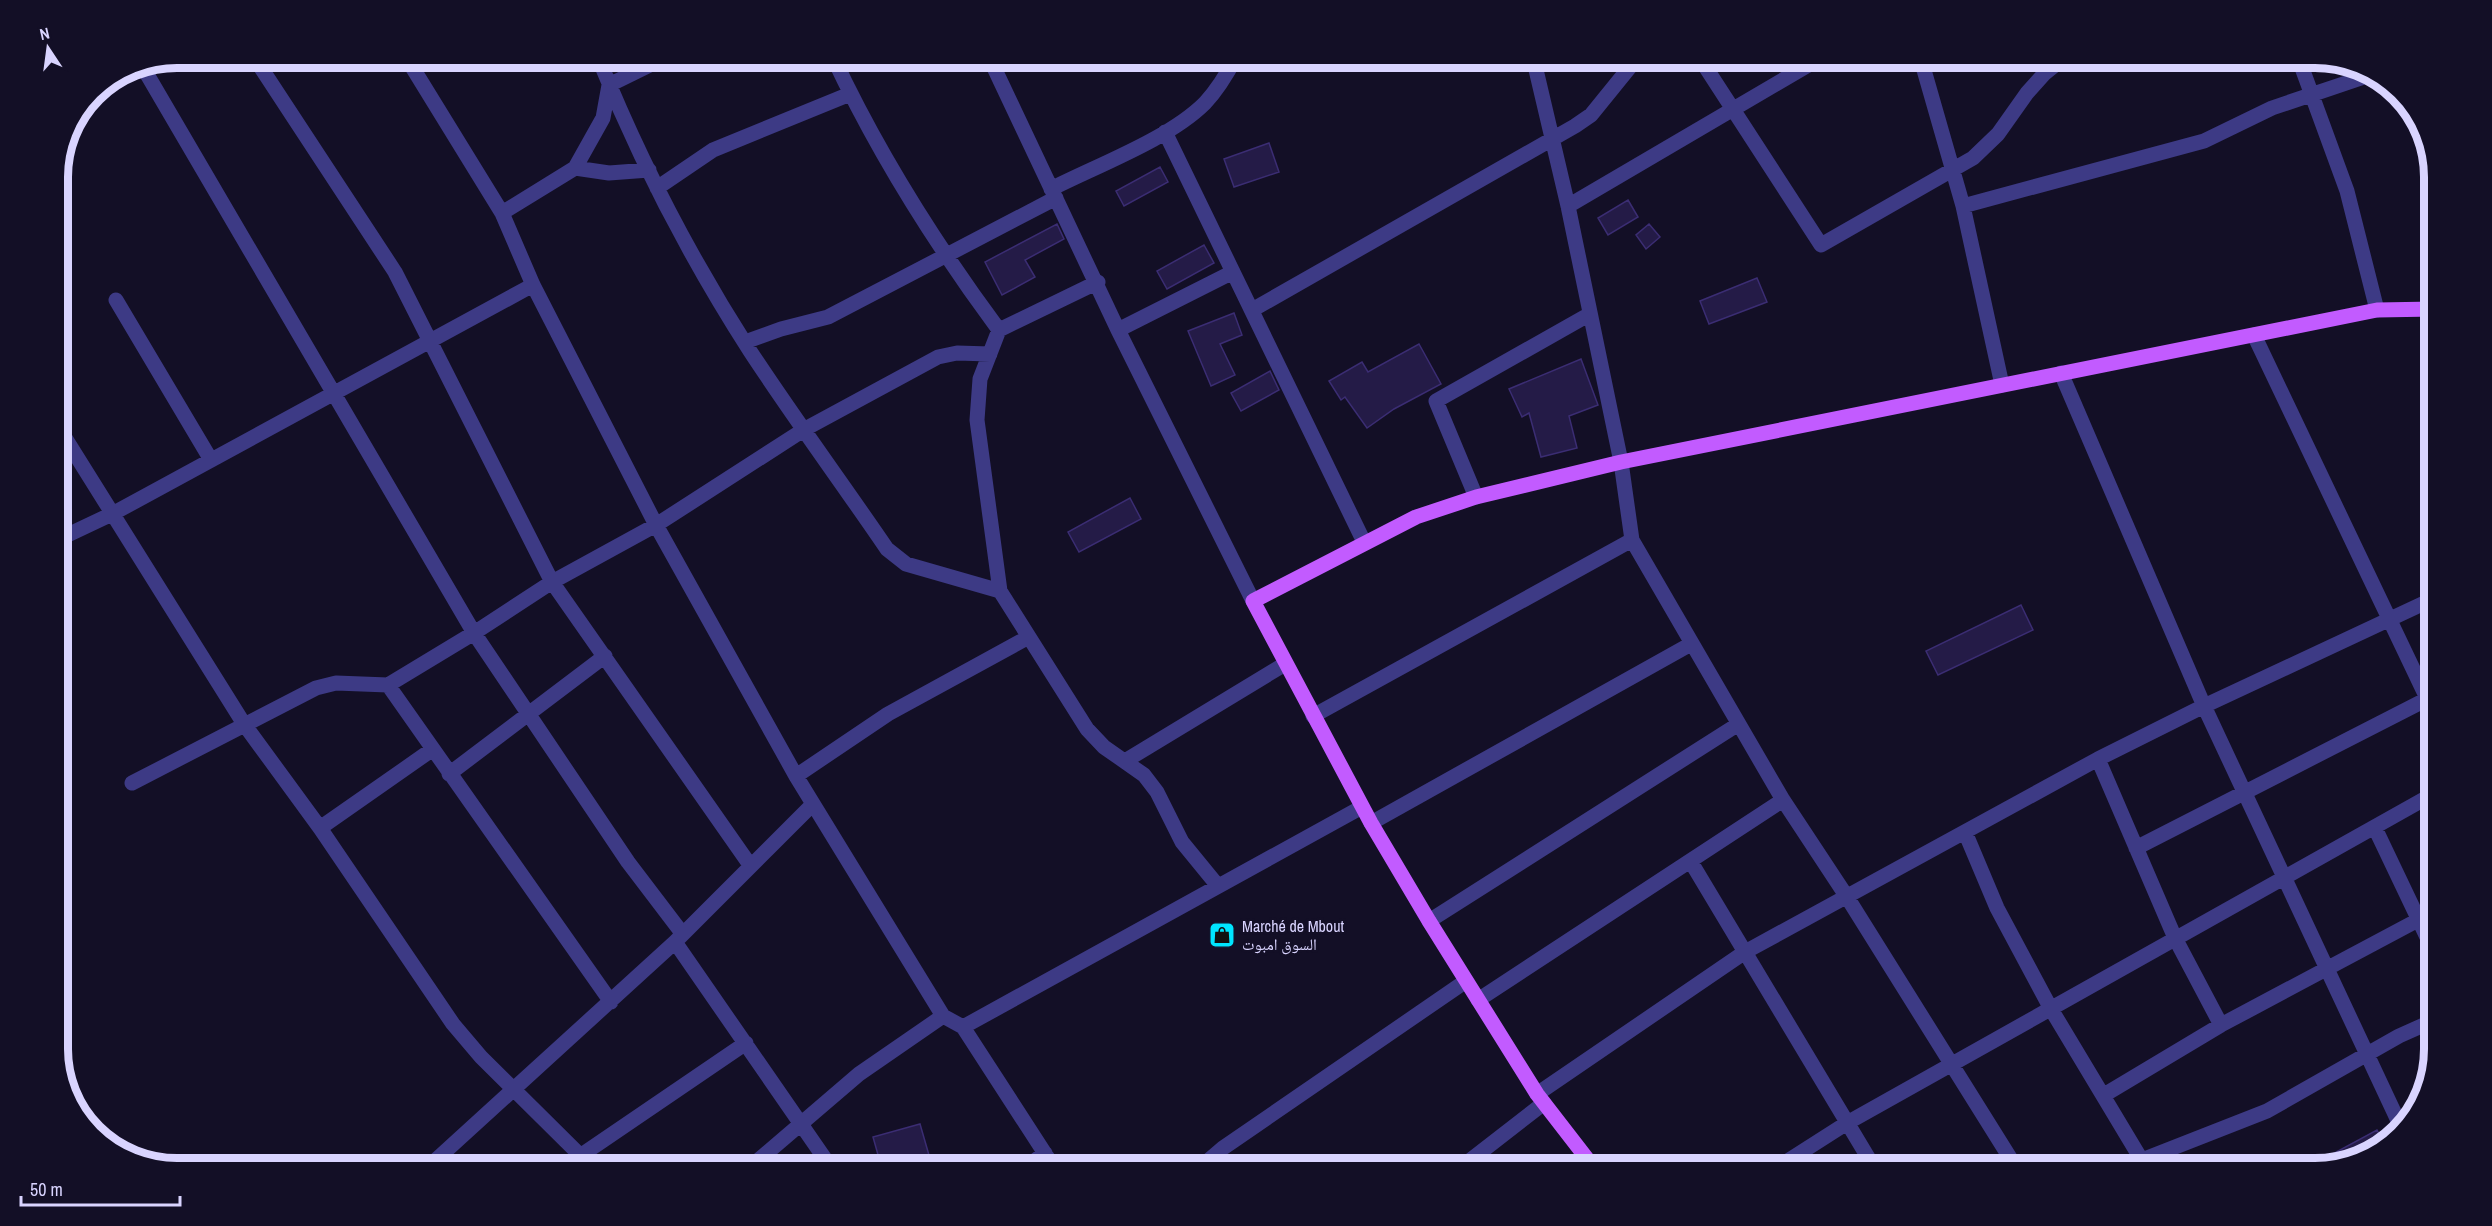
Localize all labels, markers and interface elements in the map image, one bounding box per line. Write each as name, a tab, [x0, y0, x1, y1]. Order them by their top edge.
north arrow	[18, 18, 78, 78]
text: N	[38, 22, 52, 45]
place label: Marché de Mbout السوق امبوت	[1242, 915, 1344, 955]
shop icon: Marché de Mbout السوق امبوت	[1207, 920, 1237, 950]
scale bar	[21, 1169, 180, 1207]
text: 50 m	[30, 1177, 63, 1202]

